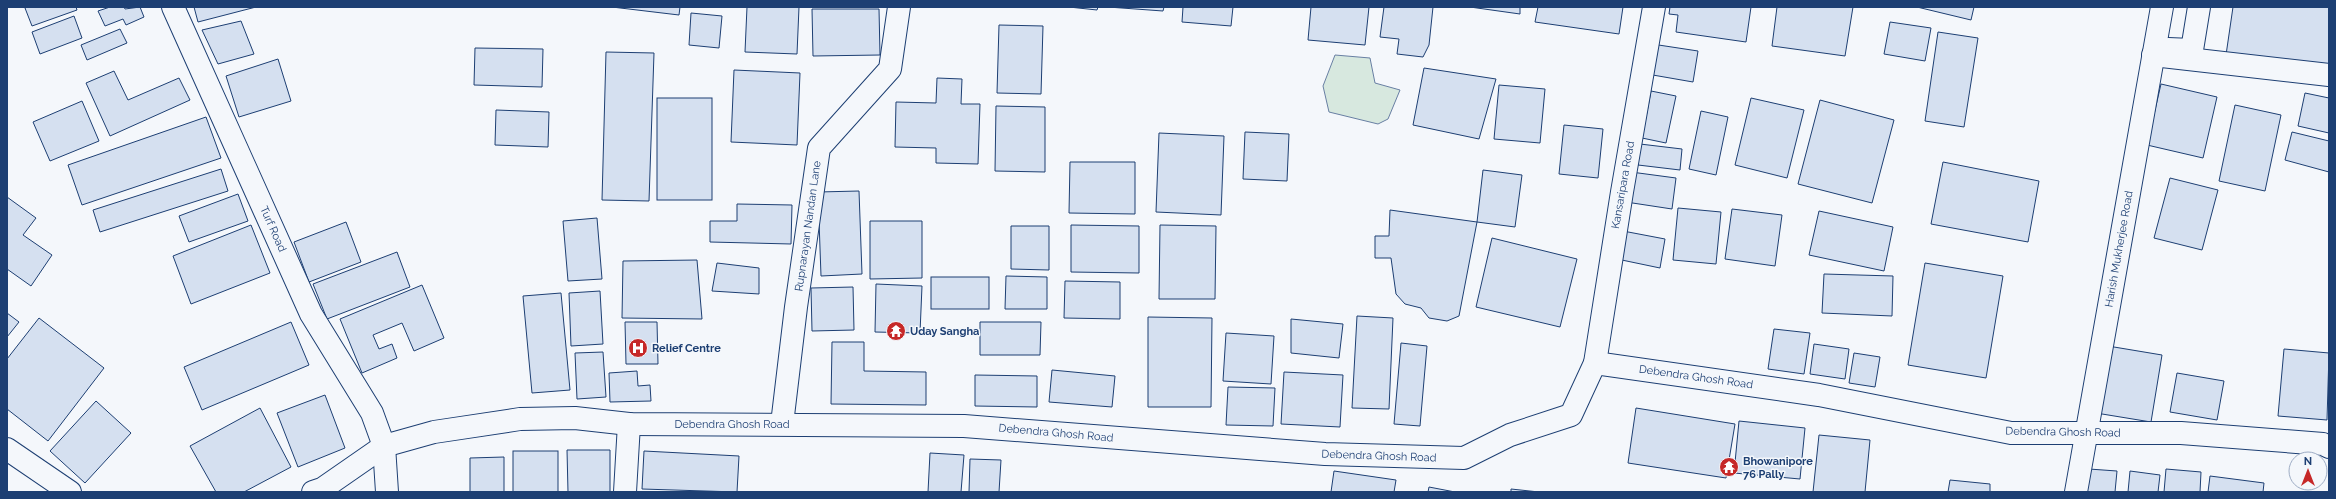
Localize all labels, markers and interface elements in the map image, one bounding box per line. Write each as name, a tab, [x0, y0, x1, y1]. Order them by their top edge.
street label: Kansaripara Road	[1609, 140, 1637, 230]
street label: Rupnarayan Nandan Lane	[792, 159, 824, 292]
street label: Harish Mukherjee Road	[2102, 190, 2136, 308]
street label: Turf Road	[257, 204, 289, 254]
temple icon: Uday Sangha	[885, 320, 907, 342]
place label: Uday Sangha	[910, 325, 979, 338]
hospital icon: Relief Centre	[627, 337, 649, 359]
place label: Relief Centre	[652, 342, 721, 355]
street label: Debendra Ghosh Road	[1638, 363, 1754, 391]
street label: Debendra Ghosh Road	[674, 418, 790, 431]
street label: Debendra Ghosh Road	[998, 422, 1114, 445]
street label: Debendra Ghosh Road	[2005, 424, 2121, 440]
street label: Debendra Ghosh Road	[1321, 447, 1437, 465]
north arrow	[2288, 451, 2328, 491]
place label: Bhowanipore 76 Pally	[1743, 455, 1813, 481]
text: N	[2304, 455, 2312, 468]
temple icon: Bhowanipore 76 Pally	[1718, 456, 1740, 478]

